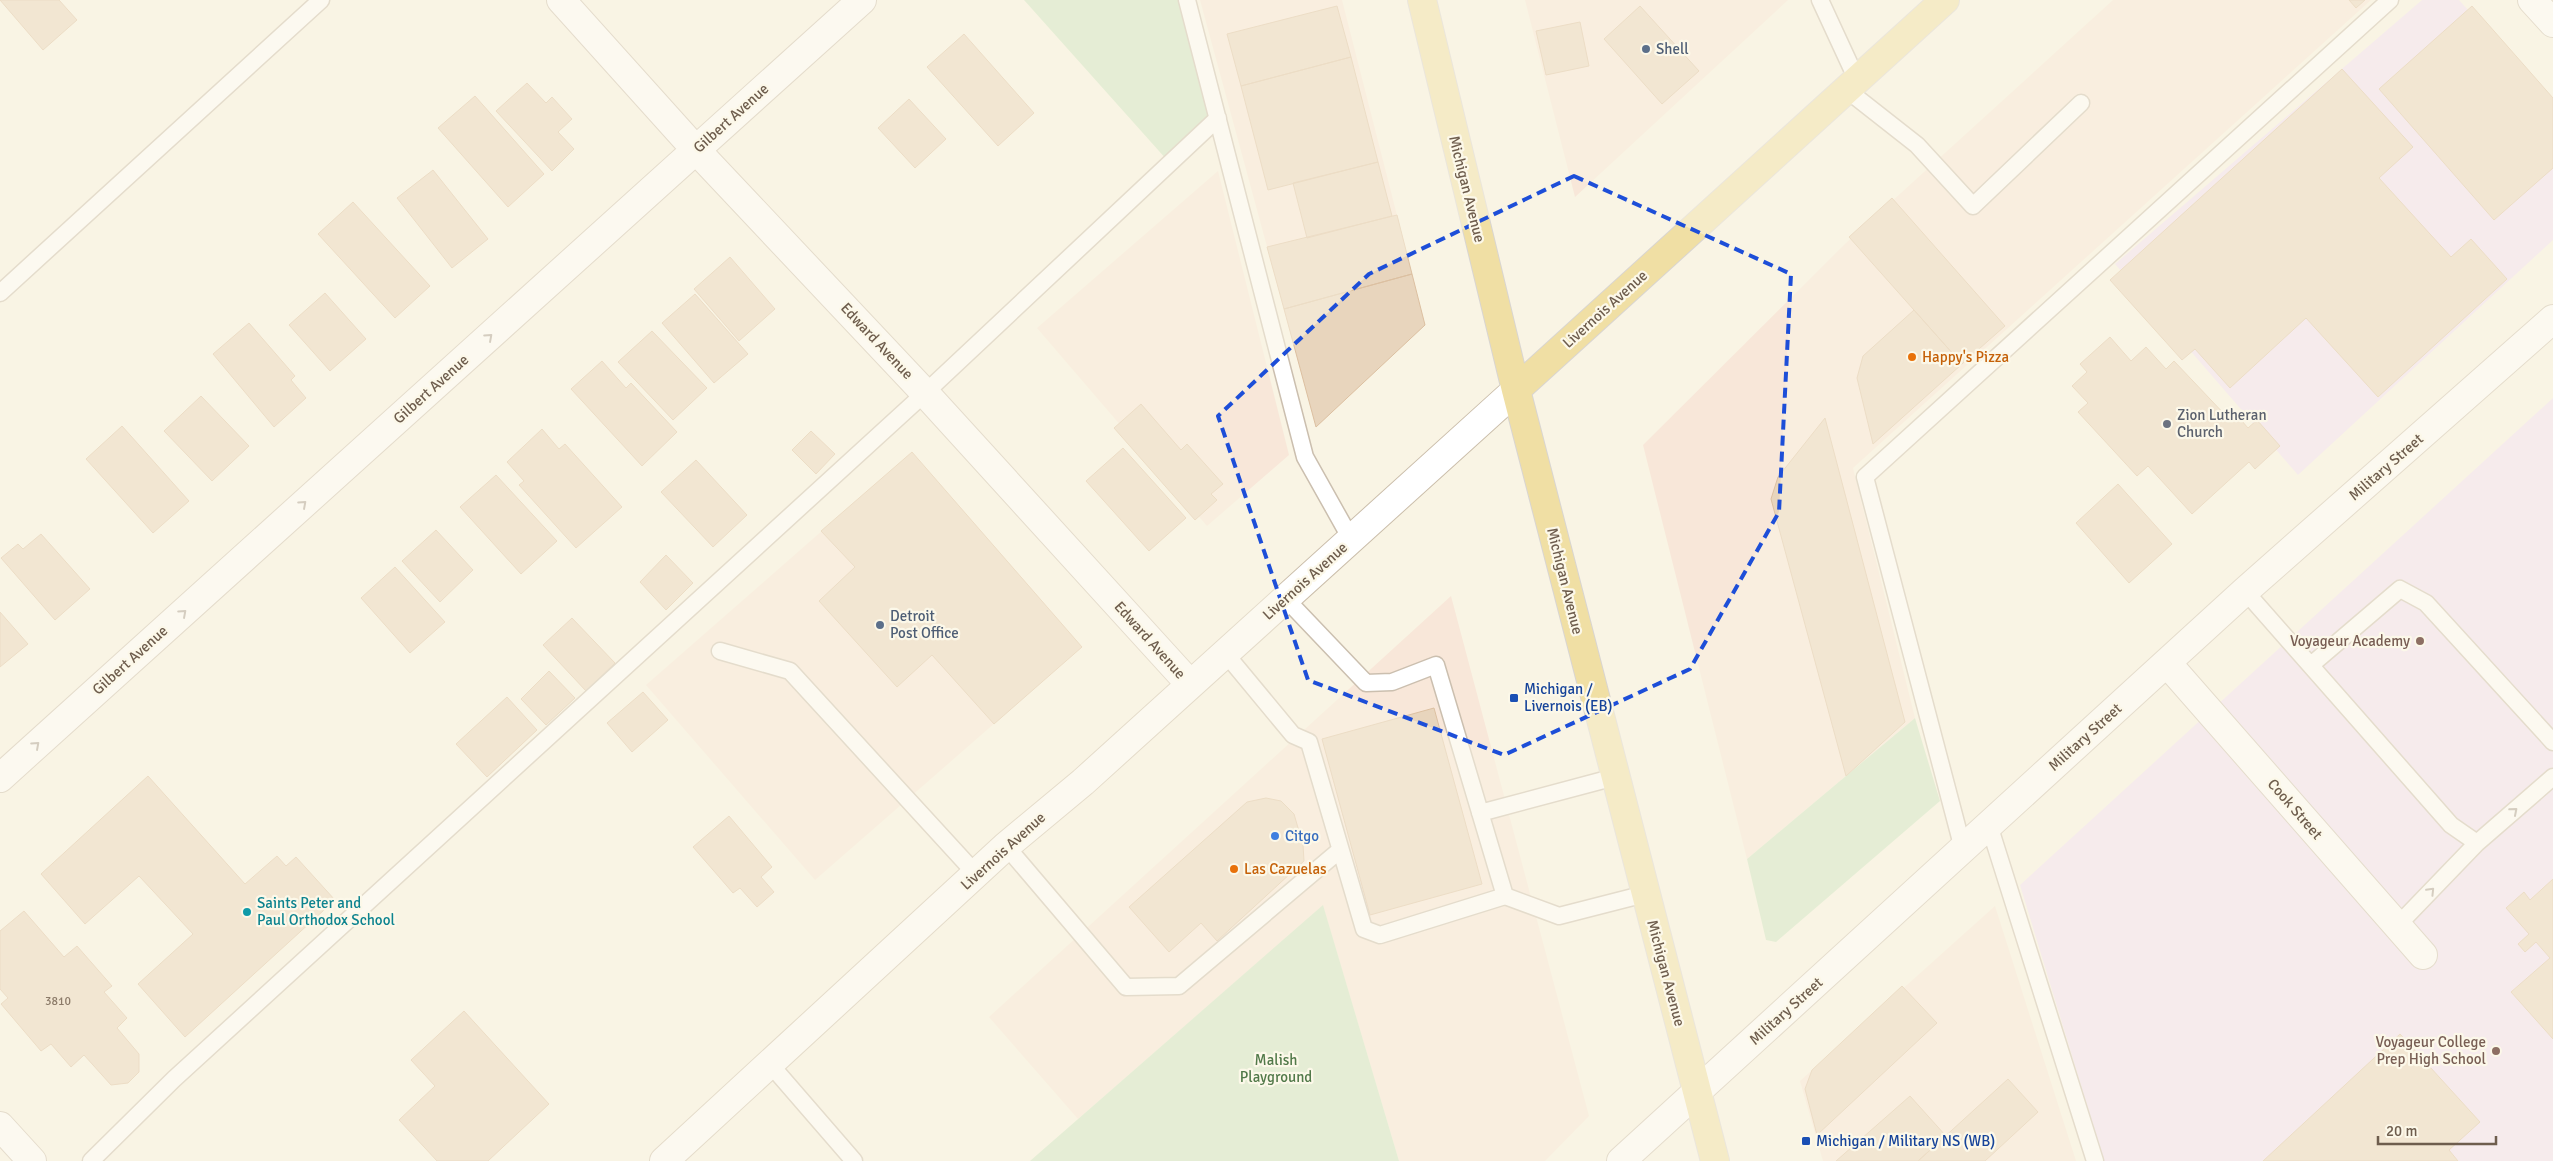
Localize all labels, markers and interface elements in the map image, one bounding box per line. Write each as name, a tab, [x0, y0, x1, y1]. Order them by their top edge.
place label: Shell	[1656, 40, 1689, 58]
marker: Shell	[1640, 43, 1652, 55]
street label: Gilbert Avenue	[690, 80, 772, 156]
street label: Michigan Avenue	[1445, 134, 1489, 244]
street label: Livernois Avenue	[1559, 266, 1651, 352]
street label: Edward Avenue	[837, 299, 917, 383]
one-way arrow	[483, 333, 492, 342]
place label: Happy's Pizza	[1922, 348, 2009, 366]
street label: Gilbert Avenue	[390, 351, 472, 427]
marker: Happy's Pizza	[1906, 351, 1918, 363]
place label: Zion Lutheran Church	[2177, 406, 2267, 441]
marker: Zion Lutheran Church	[2161, 418, 2173, 430]
street label: Military Street	[2345, 430, 2427, 504]
one-way arrow	[298, 501, 307, 510]
street label: Michigan Avenue	[1543, 526, 1587, 636]
street label: Livernois Avenue	[1259, 538, 1351, 624]
street label: Edward Avenue	[1110, 598, 1190, 682]
place label: Detroit Post Office	[890, 607, 959, 642]
one-way arrow	[177, 610, 186, 619]
marker: Detroit Post Office	[874, 619, 886, 631]
street label: Gilbert Avenue	[89, 622, 171, 698]
place label: Voyageur Academy	[2290, 632, 2410, 650]
marker: Voyageur Academy	[2414, 635, 2426, 647]
place label: Michigan / Livernois (EB)	[1524, 680, 1613, 715]
marker: Michigan / Livernois (EB)	[1508, 692, 1520, 704]
street label: Military Street	[2045, 699, 2125, 775]
one-way arrow	[31, 742, 40, 751]
street label: Cook Street	[2264, 775, 2326, 843]
one-way arrow	[2509, 807, 2518, 816]
street label: Livernois Avenue	[957, 808, 1049, 894]
place label: Citgo	[1285, 827, 1319, 845]
marker: Citgo	[1269, 830, 1281, 842]
place label: Las Cazuelas	[1244, 860, 1327, 878]
marker: Las Cazuelas	[1228, 863, 1240, 875]
one-way arrow	[2425, 888, 2434, 897]
place label: Saints Peter and Paul Orthodox School	[257, 894, 395, 929]
marker: Saints Peter and Paul Orthodox School	[241, 906, 253, 918]
street label: Michigan Avenue	[1643, 918, 1689, 1028]
street label: Military Street	[1746, 973, 1826, 1049]
house number: 3810	[45, 994, 71, 1009]
place label: Voyageur College Prep High School	[2376, 1033, 2486, 1068]
marker: Voyageur College Prep High School	[2490, 1045, 2502, 1057]
park label: Malish Playground	[1240, 1051, 1312, 1086]
scale bar	[2378, 1114, 2496, 1146]
text: 20 m	[2386, 1122, 2417, 1140]
place label: Michigan / Military NS (WB)	[1816, 1132, 1995, 1150]
marker: Michigan / Military NS (WB)	[1800, 1135, 1812, 1147]

